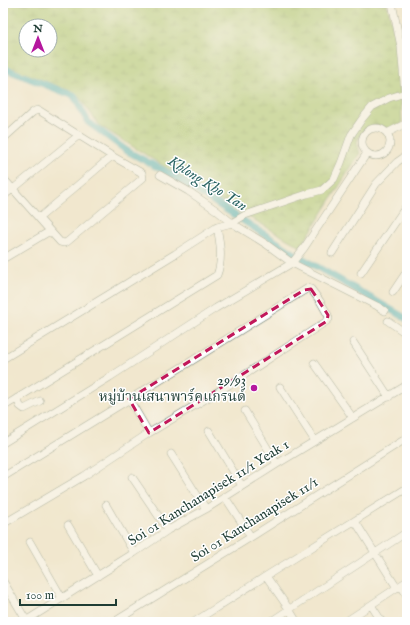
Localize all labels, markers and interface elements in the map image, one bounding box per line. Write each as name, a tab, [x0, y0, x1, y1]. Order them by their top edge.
north arrow	[18, 18, 58, 58]
text: N	[32, 22, 43, 36]
water label: Khlong Kho Tan	[163, 151, 251, 216]
place label: 29/93 หมู่บ้านเสนาพาร์คแกรนด์	[99, 372, 246, 406]
marker: 29/93 หมู่บ้านเสนาพาร์คแกรนด์	[249, 383, 259, 393]
street label: Soi 01 Kanchanapisek 11/1 Yeak 1	[124, 435, 292, 549]
street label: Soi 01 Kanchanapisek 11/1	[187, 473, 321, 565]
scale bar	[20, 581, 116, 607]
text: 100 m	[26, 588, 54, 603]

